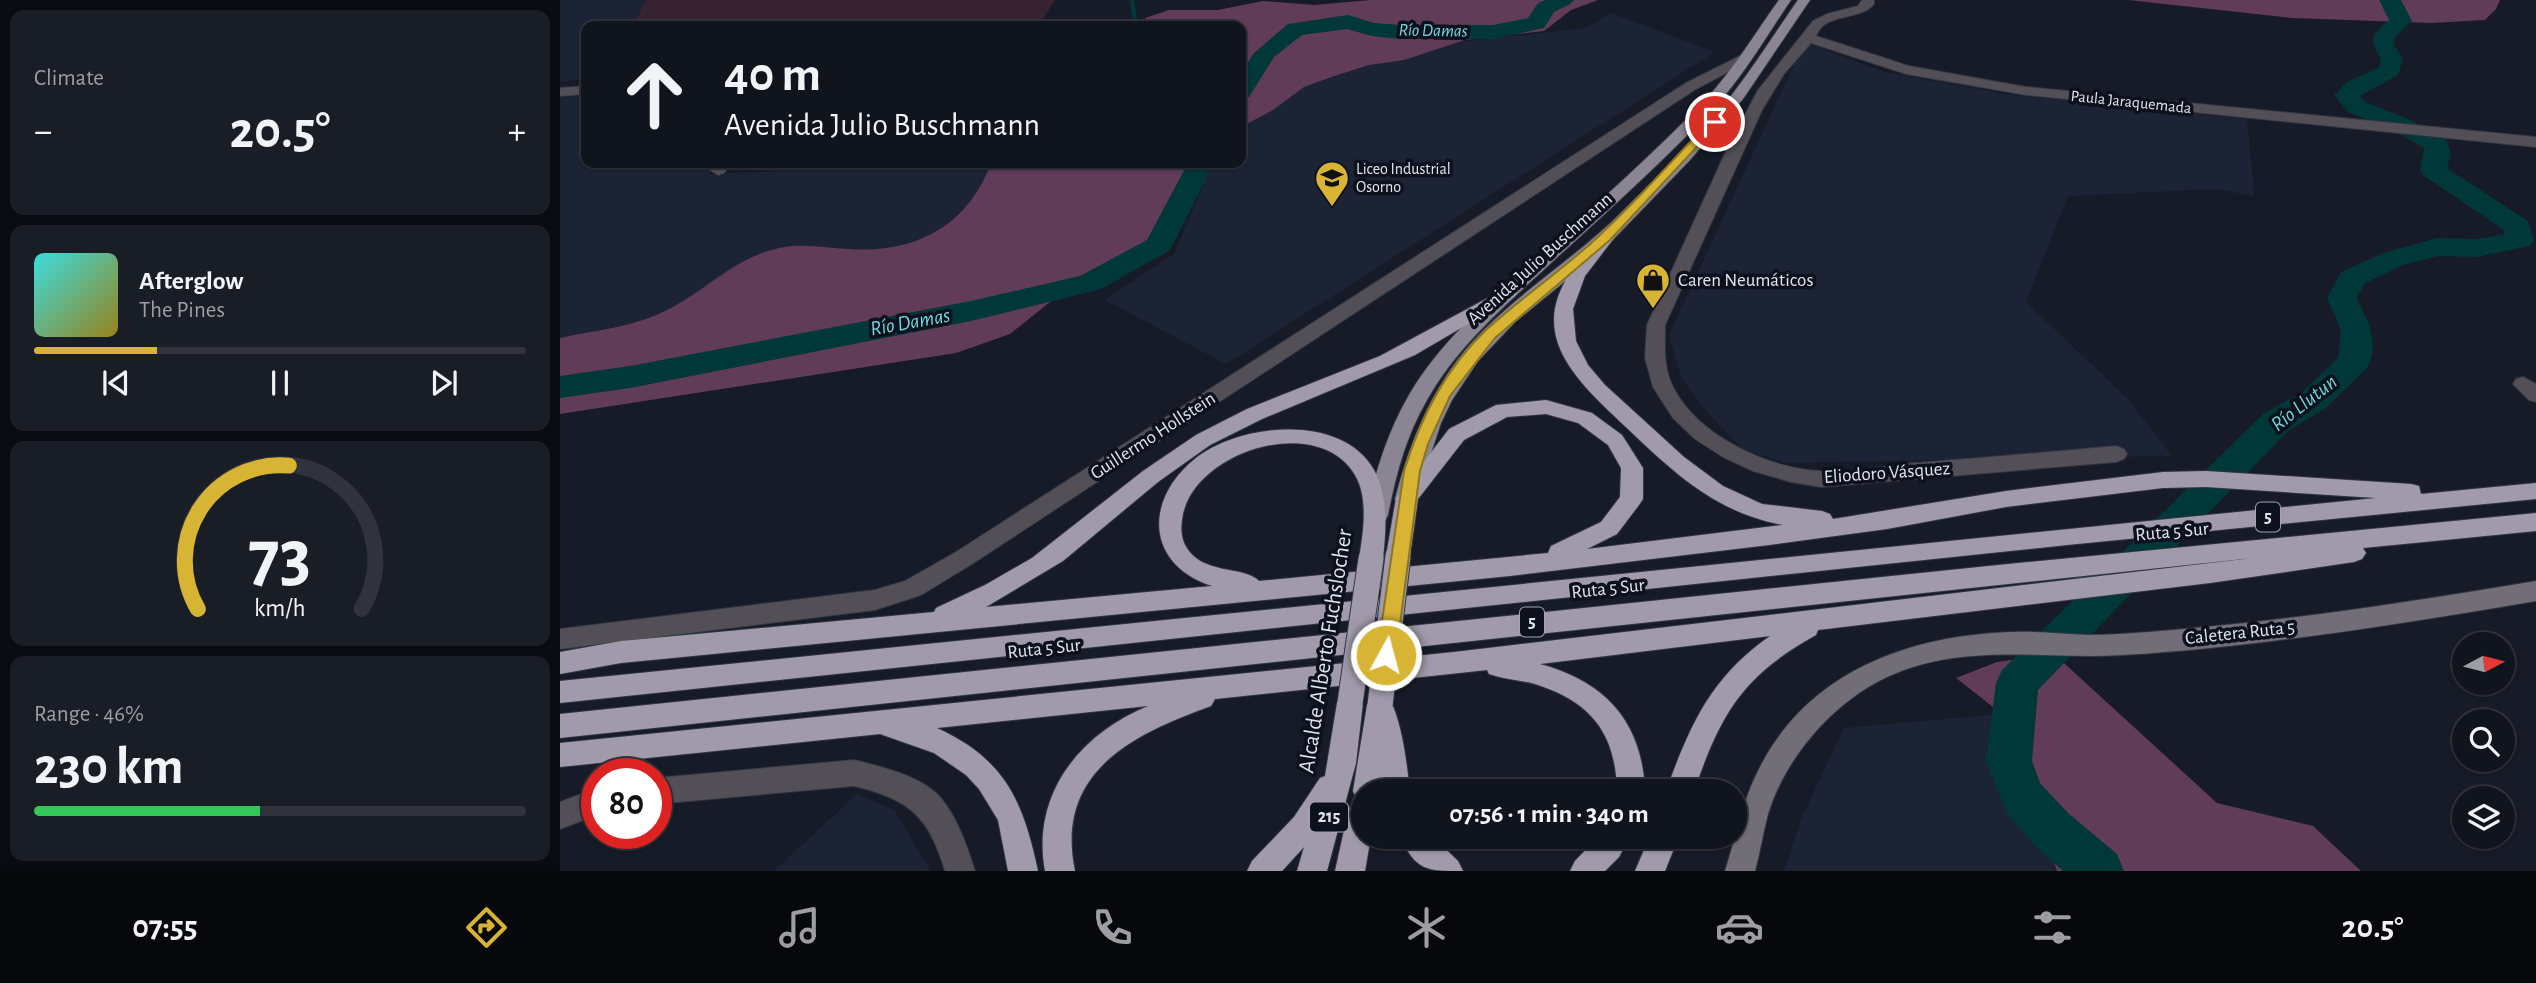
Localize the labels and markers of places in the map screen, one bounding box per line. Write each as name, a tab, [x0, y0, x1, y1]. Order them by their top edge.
pin	[1685, 92, 1745, 152]
school or university icon: Liceo Industrial Osorno	[1313, 159, 1351, 208]
place label: Liceo Industrial Osorno	[1356, 161, 1451, 195]
shop icon: Caren Neumáticos	[1634, 261, 1672, 310]
place label: Caren Neumáticos	[1678, 271, 1813, 290]

